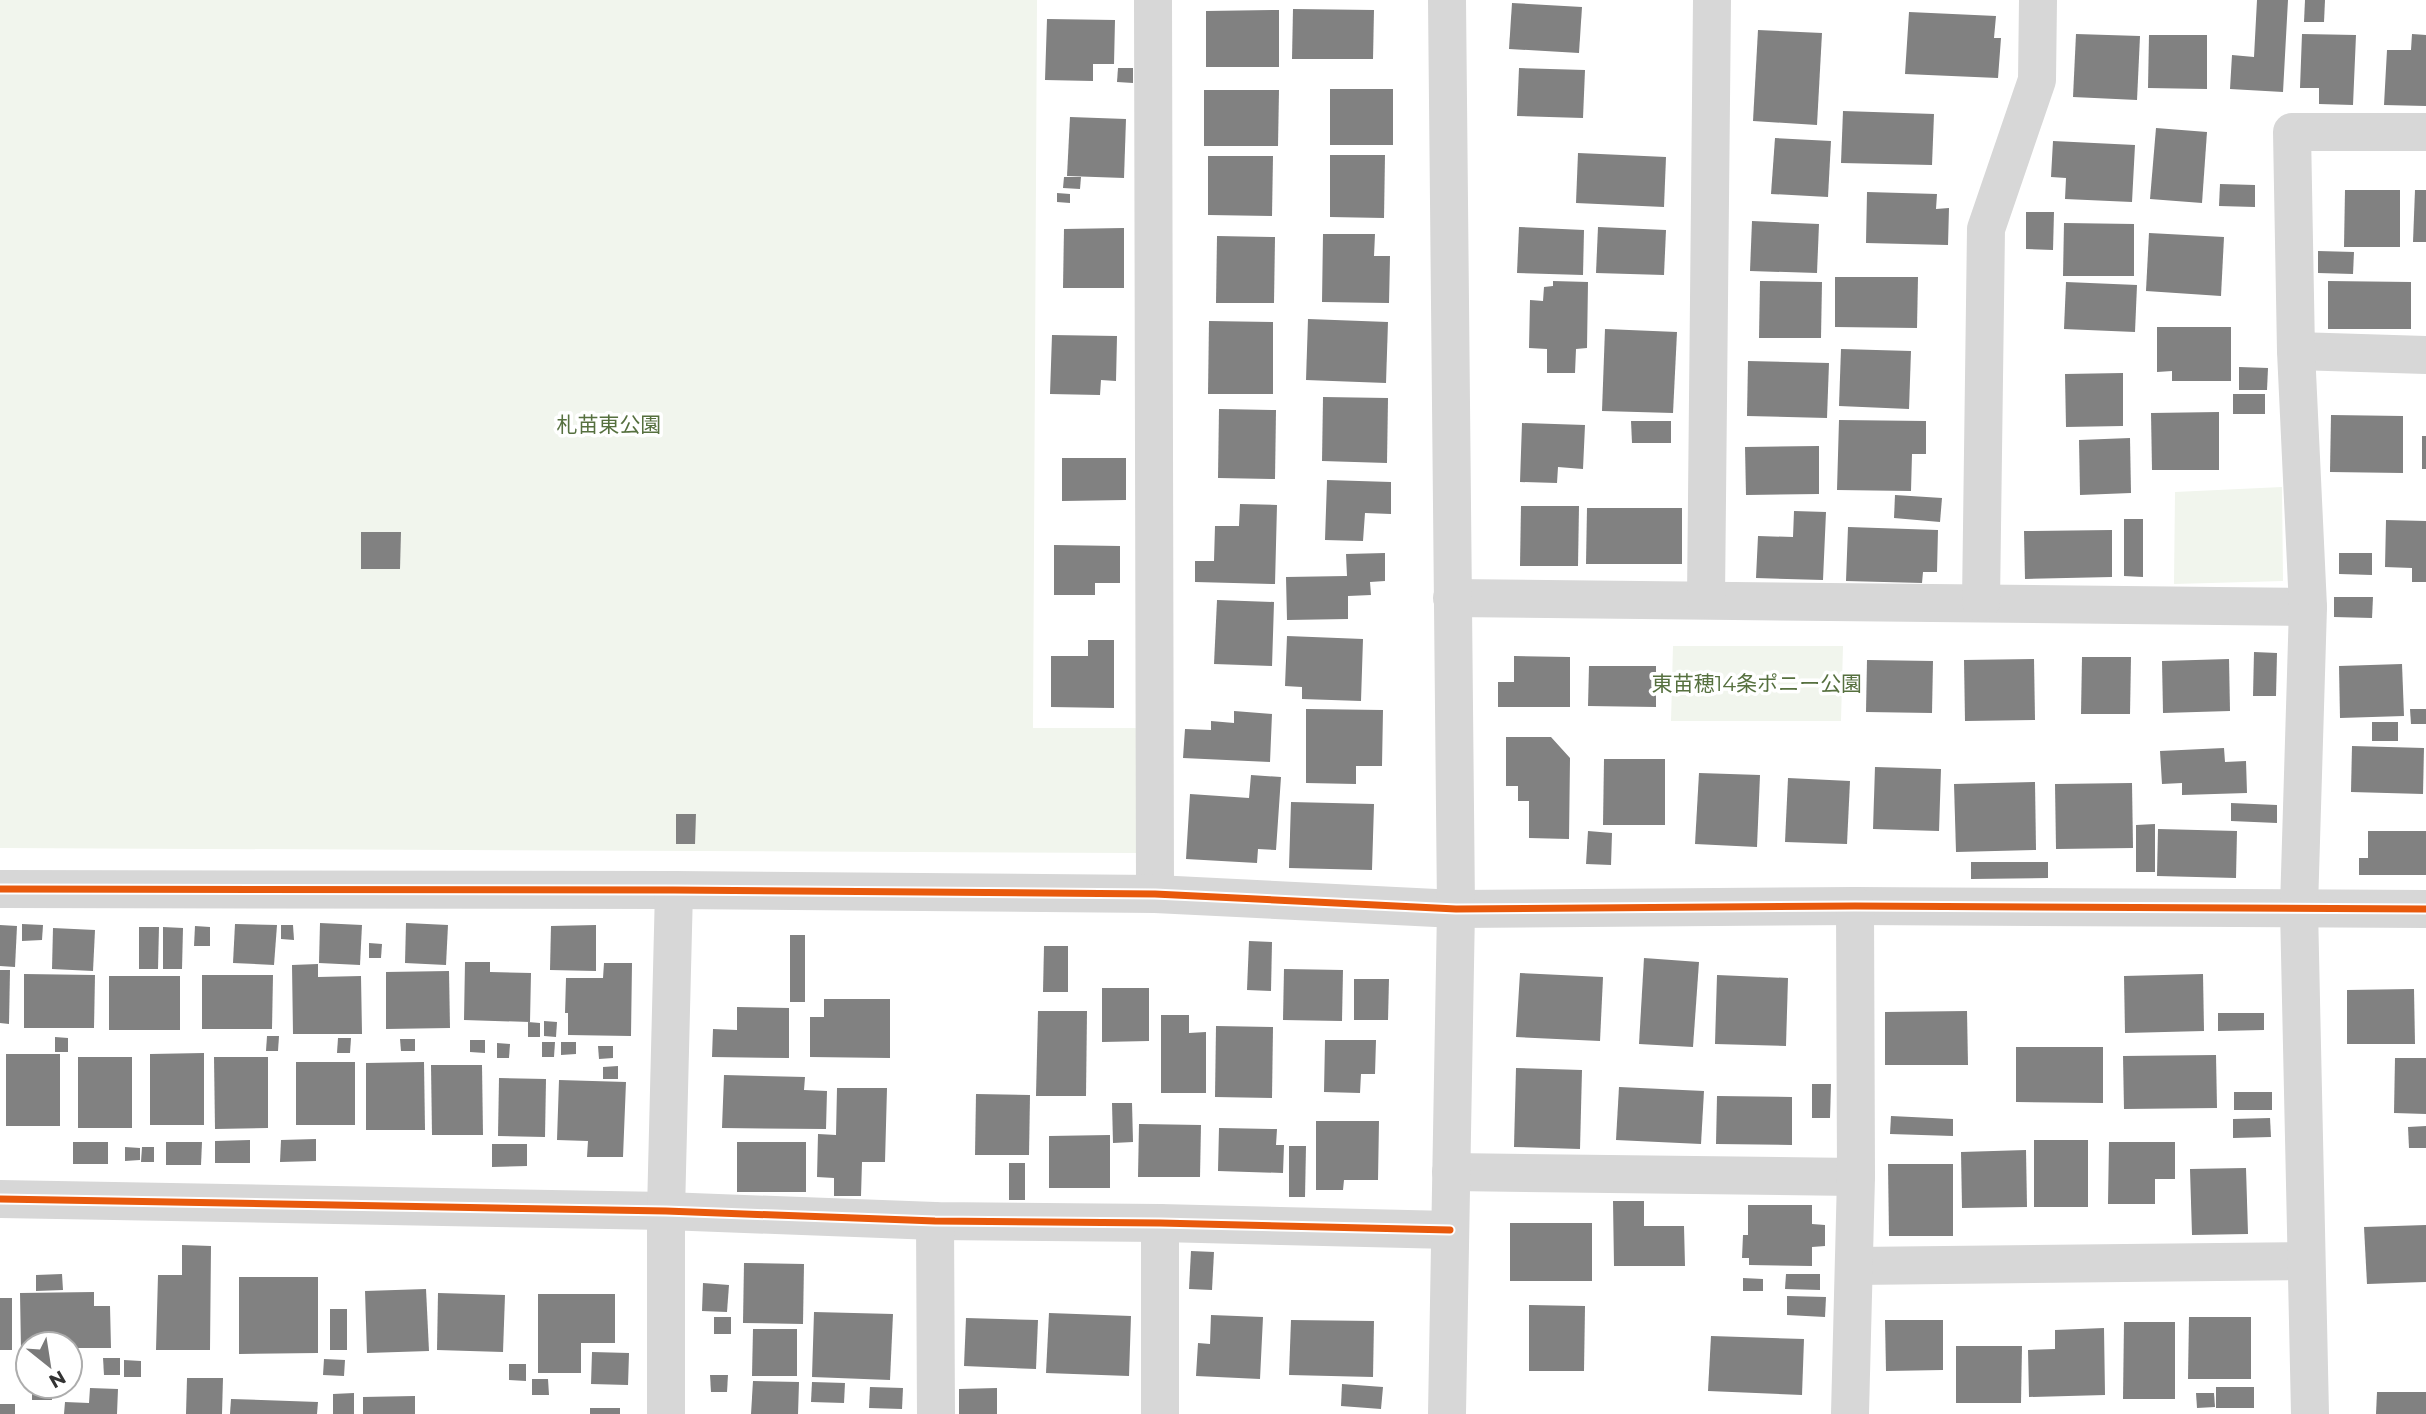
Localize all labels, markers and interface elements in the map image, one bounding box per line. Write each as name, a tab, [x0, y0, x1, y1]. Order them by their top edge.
park label: 札苗東公園	[557, 412, 662, 437]
park label: 東苗穂14条ポニー公園	[1652, 671, 1862, 696]
north arrow	[14, 1330, 84, 1400]
text: N	[45, 1365, 70, 1393]

